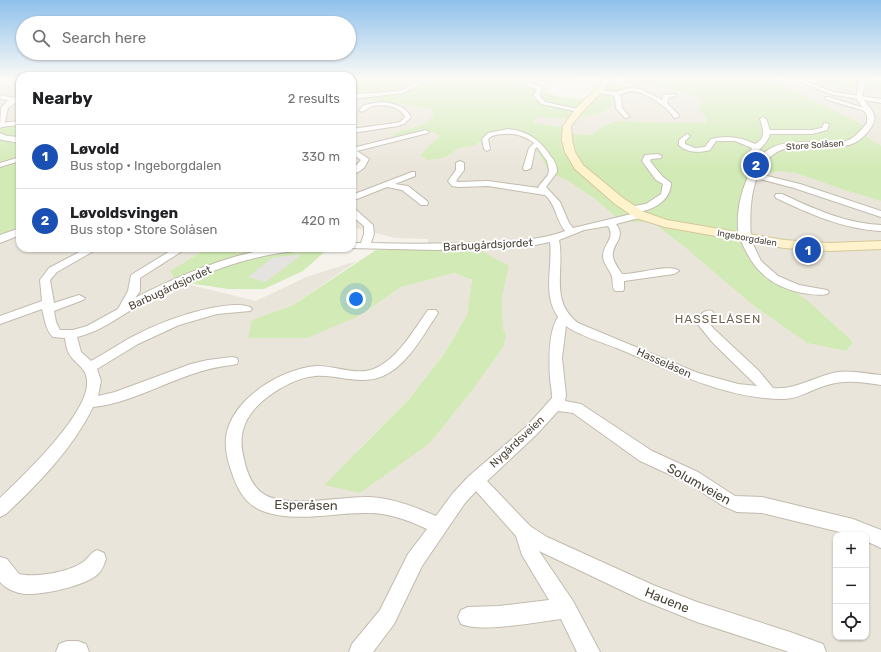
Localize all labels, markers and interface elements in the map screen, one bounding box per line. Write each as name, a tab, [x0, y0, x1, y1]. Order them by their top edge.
search box	[16, 16, 356, 60]
icon: search	[30, 27, 52, 49]
text: Search here	[62, 29, 146, 47]
text: Nearby	[32, 88, 93, 108]
text: 2 results	[288, 91, 340, 106]
street label: Store Solåsen	[786, 138, 844, 152]
text: Løvold	[70, 140, 119, 158]
text: 1	[42, 149, 48, 164]
text: 330 m	[301, 149, 340, 164]
pin: 2	[743, 150, 769, 180]
text: Bus stop · Ingeborgdalen	[70, 158, 221, 173]
text: Løvoldsvingen	[70, 204, 178, 222]
text: 2	[41, 213, 49, 228]
text: 420 m	[301, 213, 340, 228]
text: Bus stop · Store Solåsen	[70, 222, 217, 237]
street label: Ingeborgdalen	[716, 228, 778, 248]
pin: 1	[795, 235, 821, 265]
street label: Barbugårdsjordet	[443, 236, 534, 254]
street label: Barbugårdsjordet	[127, 263, 214, 313]
your location	[346, 289, 366, 309]
district label: HASSELÅSEN	[675, 312, 761, 326]
street label: Hasselåsen	[635, 345, 693, 381]
street label: Nygårdsveien	[487, 413, 547, 471]
street label: Solumveien	[665, 460, 733, 508]
street label: Esperåsen	[274, 497, 338, 513]
map controls	[833, 532, 869, 640]
button: +	[833, 532, 869, 568]
button: −	[833, 568, 869, 604]
street label: Hauene	[643, 584, 691, 616]
button: locate	[833, 604, 869, 640]

